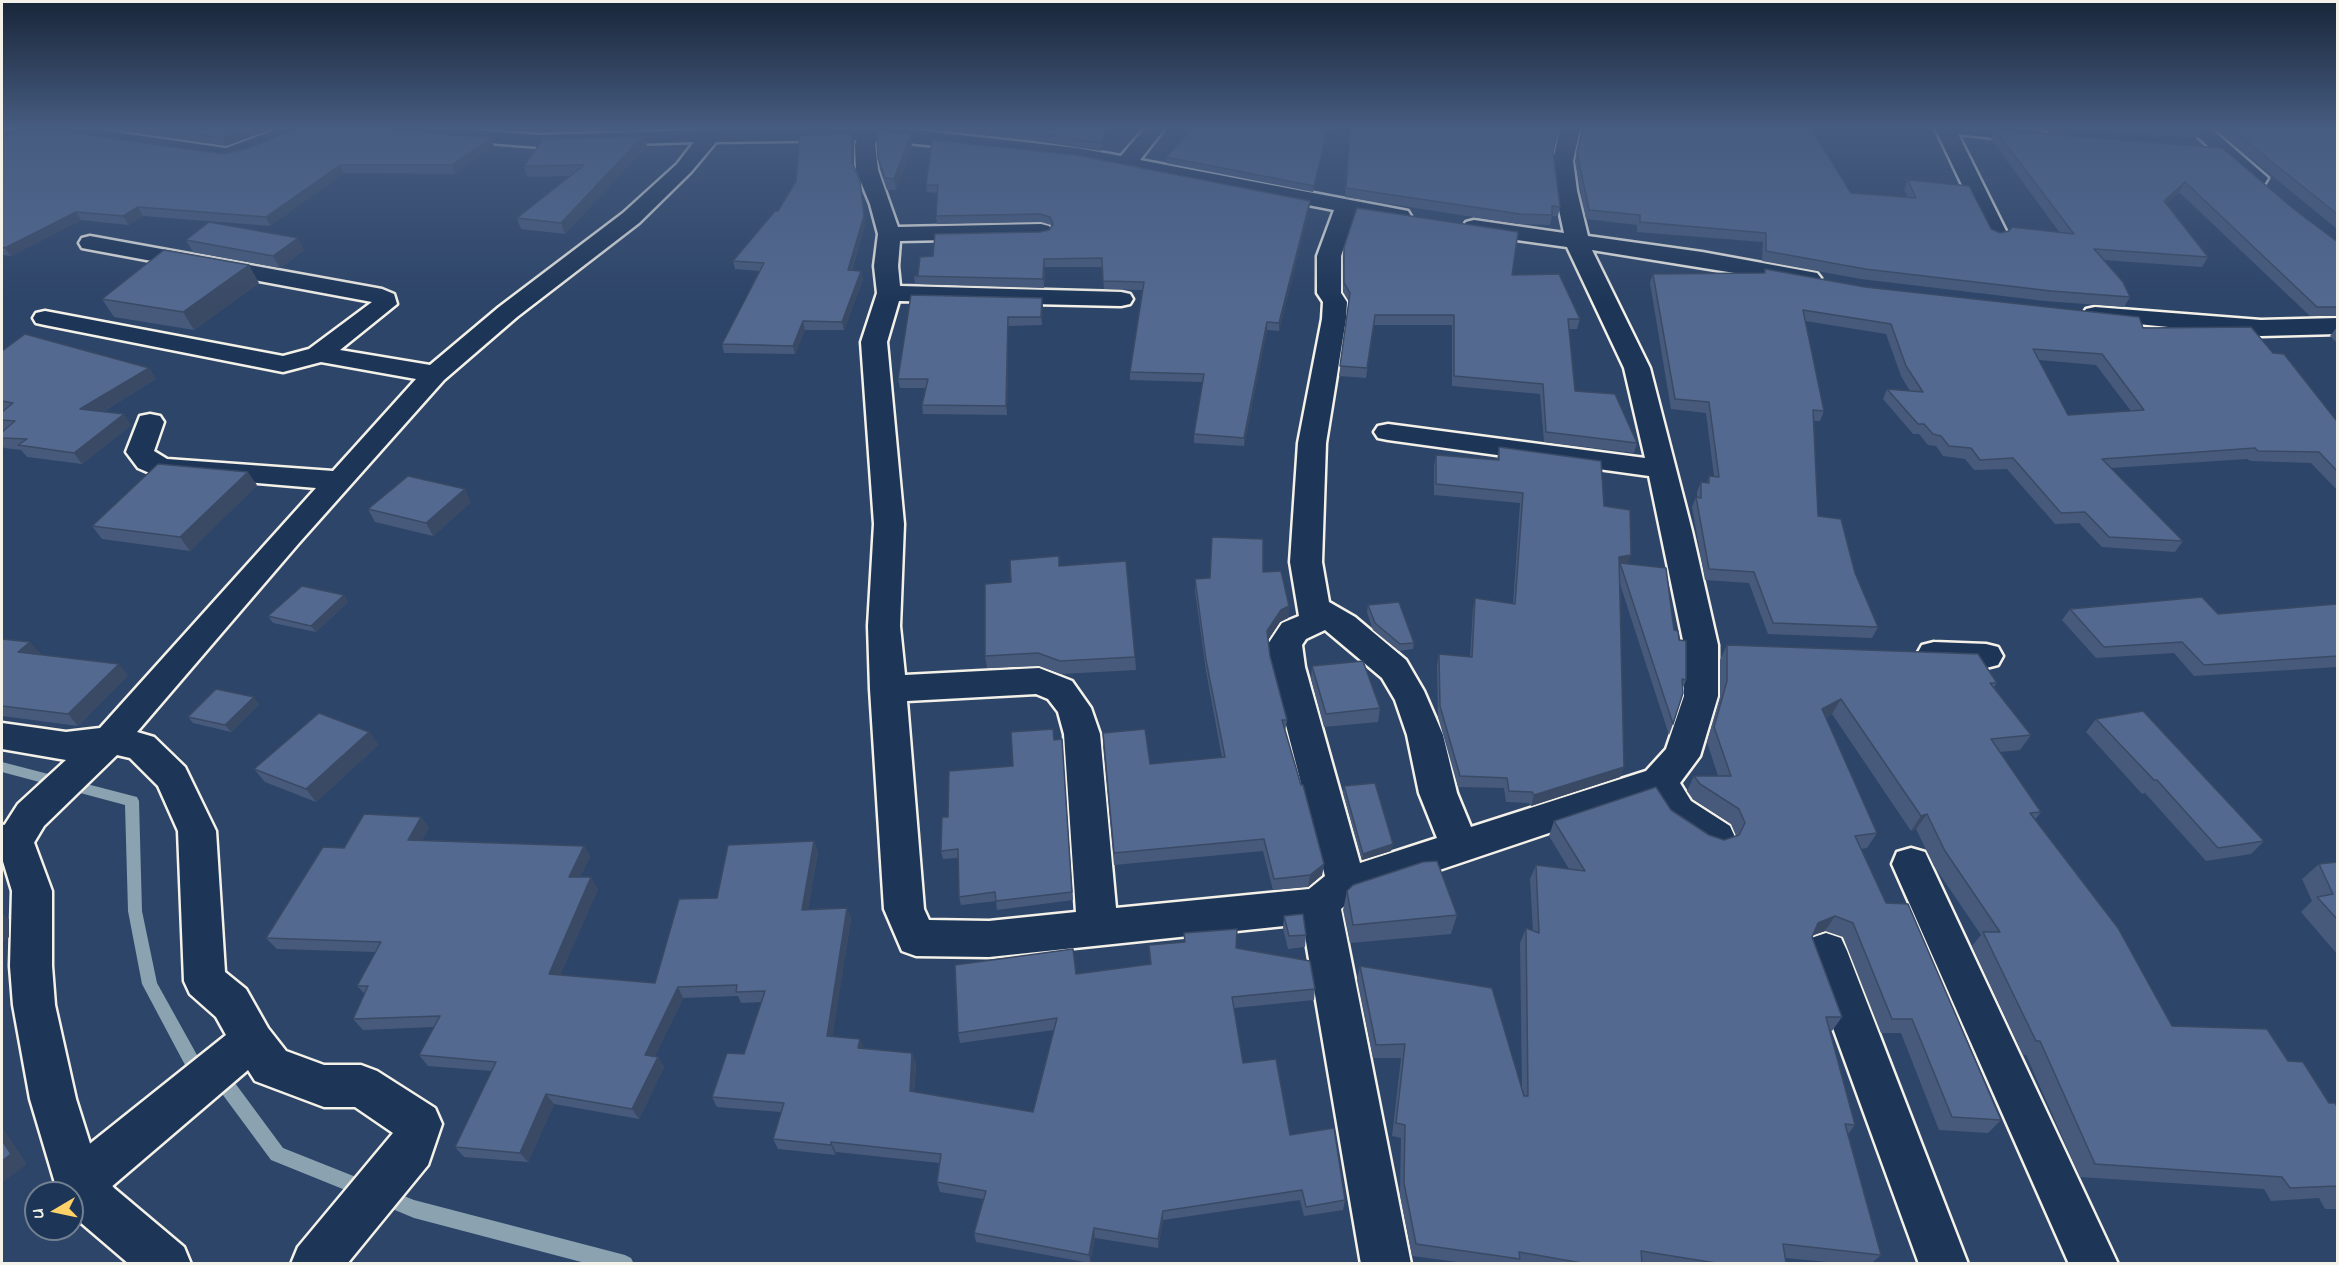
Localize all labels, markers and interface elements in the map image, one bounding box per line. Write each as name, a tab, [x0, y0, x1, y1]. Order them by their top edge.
north arrow	[24, 1181, 84, 1241]
text: U	[27, 1207, 50, 1220]

